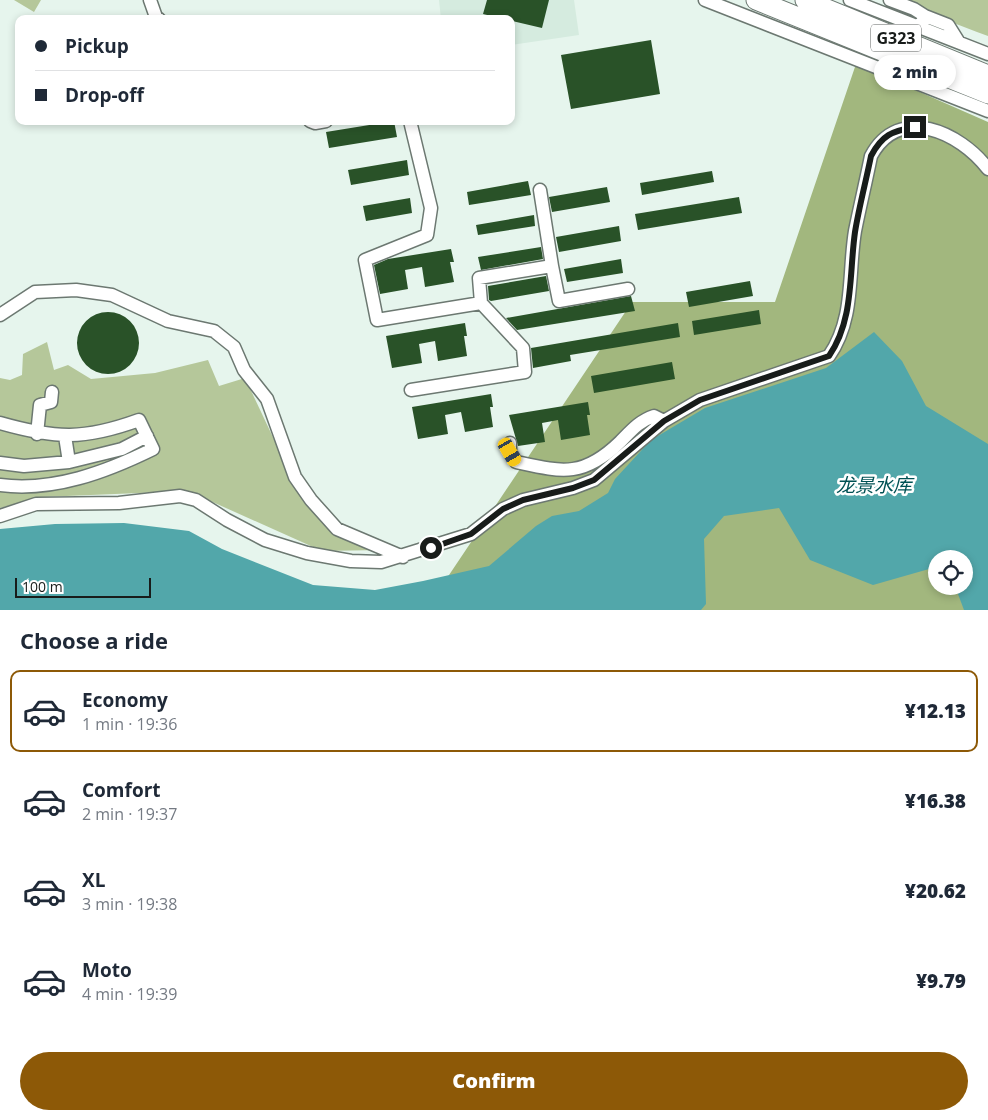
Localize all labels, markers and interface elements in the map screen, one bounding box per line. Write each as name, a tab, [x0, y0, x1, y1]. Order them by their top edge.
road number: G323	[871, 24, 921, 52]
text: Pickup	[65, 33, 129, 59]
callout: 2 min	[874, 54, 956, 90]
text: 2 min	[892, 61, 938, 83]
text: Drop-off	[65, 82, 144, 108]
route end	[904, 116, 926, 138]
car	[496, 435, 523, 469]
water label: 龙景水库	[836, 472, 915, 498]
route start	[420, 537, 442, 559]
map controls	[928, 550, 973, 595]
button: locate	[928, 550, 973, 595]
scale bar	[15, 575, 151, 598]
text: 100 m	[22, 577, 63, 596]
text: Choose a ride	[20, 625, 168, 655]
text: Economy	[82, 687, 168, 713]
icon: car	[22, 689, 67, 734]
text: ¥12.13	[905, 698, 966, 724]
text: 1 min · 19:36	[82, 713, 177, 735]
text: Comfort	[82, 777, 161, 803]
icon: car	[22, 779, 67, 824]
text: ¥16.38	[905, 788, 966, 814]
text: 2 min · 19:37	[82, 803, 177, 825]
text: XL	[82, 867, 105, 893]
icon: car	[22, 869, 67, 914]
text: ¥20.62	[905, 878, 966, 904]
text: 3 min · 19:38	[82, 893, 177, 915]
text: Moto	[82, 957, 132, 983]
icon: car	[22, 959, 67, 1004]
text: ¥9.79	[916, 968, 966, 994]
text: 4 min · 19:39	[82, 983, 177, 1005]
button: Confirm	[20, 1052, 968, 1110]

